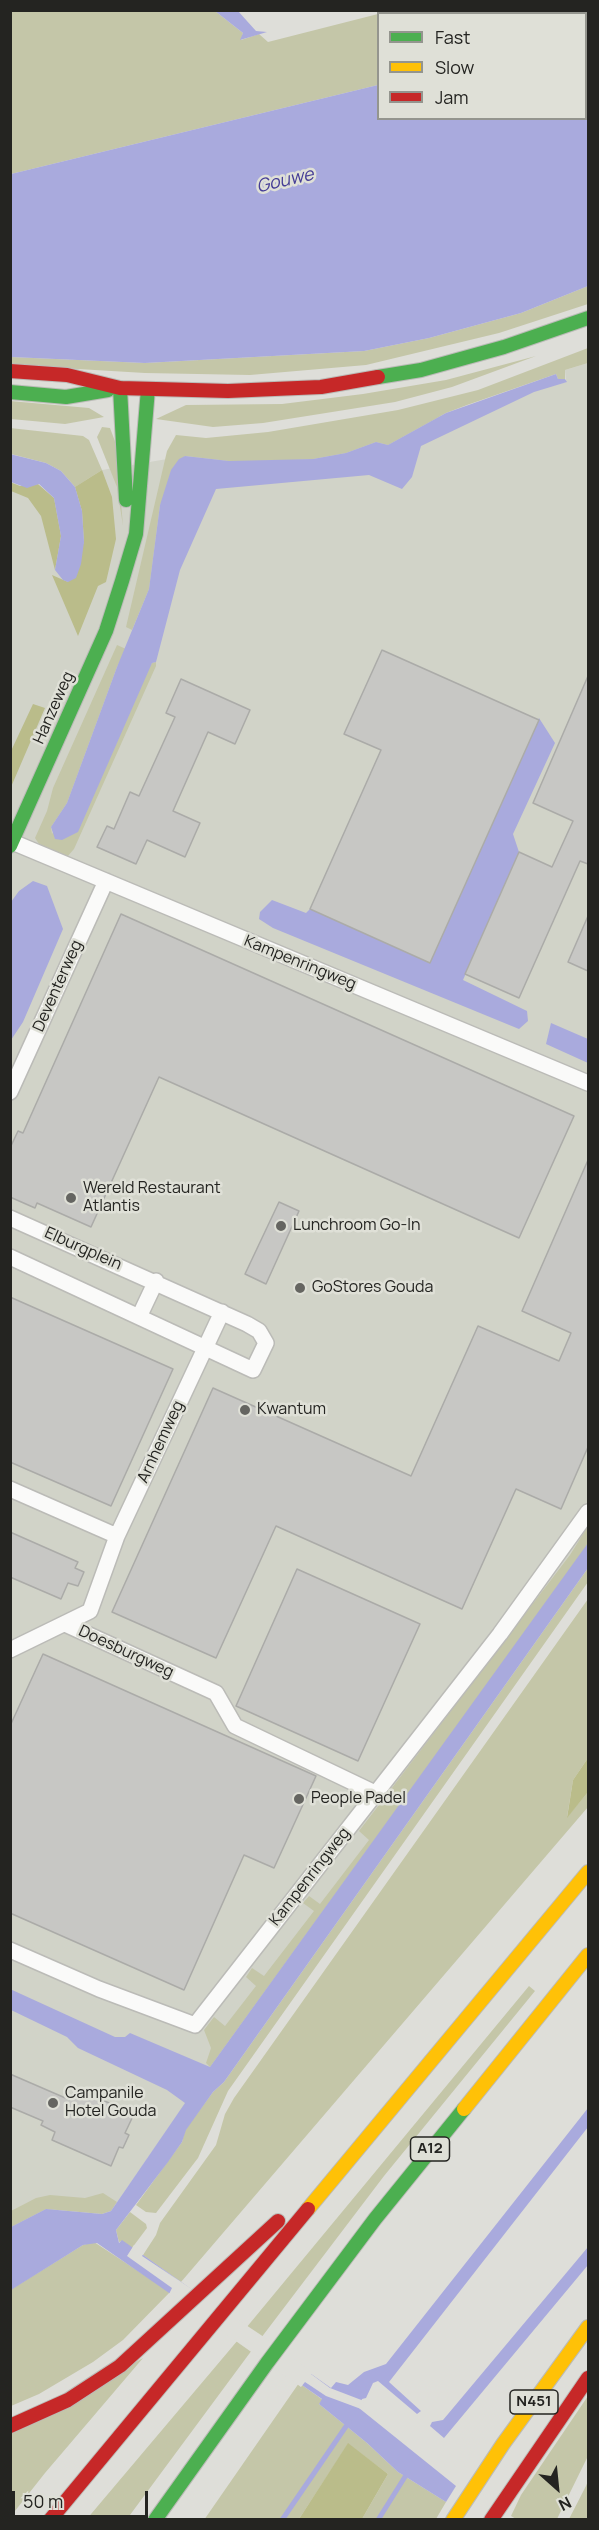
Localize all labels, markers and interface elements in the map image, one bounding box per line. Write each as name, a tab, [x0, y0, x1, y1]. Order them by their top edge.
legend	[377, 12, 587, 120]
text: Fast	[435, 25, 470, 49]
text: Slow	[435, 55, 474, 79]
text: Jam	[435, 85, 469, 109]
water label: Gouwe	[254, 164, 316, 198]
street label: Hanzeweg	[30, 669, 78, 747]
street label: Kampenringweg	[241, 932, 359, 994]
street label: Deventerweg	[29, 937, 87, 1035]
place label: Wereld Restaurant Atlantis	[83, 1179, 221, 1217]
marker: Wereld Restaurant Atlantis	[64, 1191, 78, 1205]
place label: Lunchroom Go-In	[293, 1216, 420, 1236]
marker: Lunchroom Go-In	[274, 1219, 288, 1233]
street label: Elburgplein	[41, 1223, 125, 1275]
place label: GoStores Gouda	[312, 1278, 433, 1298]
marker: GoStores Gouda	[293, 1281, 307, 1295]
street label: Arnhemweg	[134, 1398, 188, 1486]
place label: Kwantum	[257, 1400, 326, 1420]
marker: Kwantum	[238, 1403, 252, 1417]
street label: Doesburgweg	[75, 1622, 177, 1682]
place label: People Padel	[311, 1789, 406, 1809]
marker: People Padel	[292, 1792, 306, 1806]
street label: Kampenringweg	[266, 1824, 354, 1930]
place label: Campanile Hotel Gouda	[65, 2084, 156, 2122]
marker: Campanile Hotel Gouda	[46, 2096, 60, 2110]
road number: A12	[410, 2137, 450, 2161]
road number: N451	[510, 2390, 558, 2414]
north arrow	[527, 2458, 587, 2518]
scale bar	[15, 2479, 152, 2517]
text: 50 m	[23, 2489, 63, 2513]
text: N	[555, 2492, 575, 2516]

